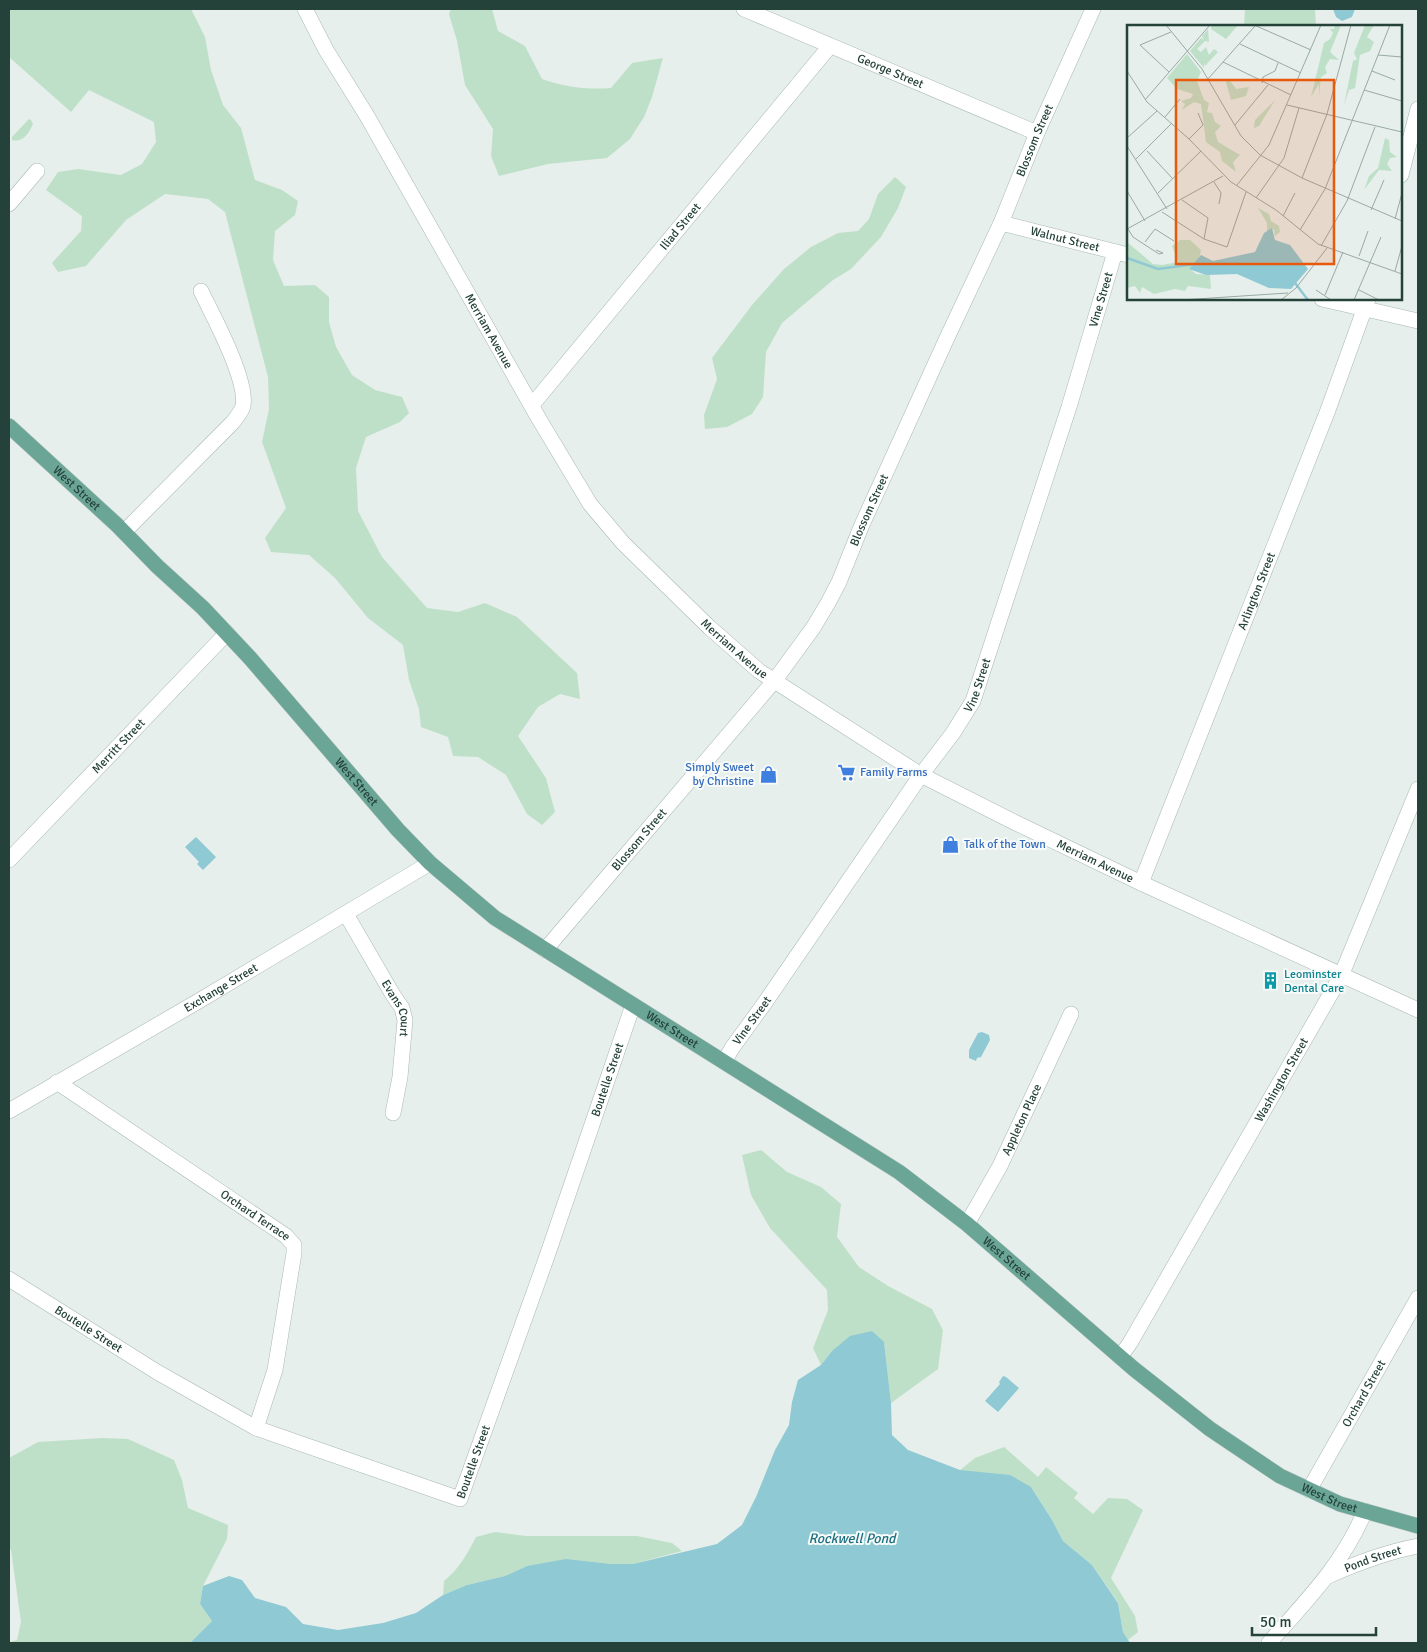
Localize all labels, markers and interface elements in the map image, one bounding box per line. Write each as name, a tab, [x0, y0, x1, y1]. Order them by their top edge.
inset map	[1127, 25, 1402, 300]
street label: George Street	[855, 50, 926, 92]
street label: Blossom Street	[1013, 102, 1057, 179]
street label: Iliad Street	[656, 200, 704, 253]
street label: Walnut Street	[1029, 223, 1101, 255]
street label: Vine Street	[1086, 270, 1116, 329]
street label: Merriam Avenue	[462, 291, 516, 371]
street label: West Street	[50, 463, 104, 514]
street label: Blossom Street	[847, 472, 892, 548]
street label: Arlington Street	[1234, 550, 1279, 632]
street label: Merriam Avenue	[698, 616, 770, 682]
street label: Vine Street	[960, 656, 994, 715]
street label: Merritt Street	[89, 715, 148, 777]
street label: West Street	[332, 754, 381, 809]
place label: Simply Sweet by Christine	[685, 760, 754, 789]
supermarket icon: Family Farms	[836, 762, 856, 782]
shop icon: Simply Sweet by Christine	[758, 764, 778, 784]
place label: Family Farms	[860, 765, 928, 780]
street label: Blossom Street	[608, 805, 670, 874]
shop icon: Talk of the Town	[940, 834, 960, 854]
street label: Merriam Avenue	[1054, 836, 1136, 886]
place label: Talk of the Town	[964, 837, 1046, 852]
street label: Exchange Street	[181, 960, 260, 1015]
place label: Leominster Dental Care	[1284, 967, 1344, 996]
building icon: Leominster Dental Care	[1260, 971, 1280, 991]
street label: Evans Court	[378, 977, 413, 1038]
street label: Vine Street	[729, 993, 775, 1048]
street label: West Street	[643, 1007, 701, 1051]
street label: Washington Street	[1251, 1035, 1312, 1124]
street label: Boutelle Street	[588, 1041, 627, 1119]
street label: Appleton Place	[999, 1081, 1045, 1158]
street label: Orchard Terrace	[217, 1187, 294, 1244]
street label: West Street	[979, 1233, 1034, 1283]
street label: Boutelle Street	[52, 1302, 125, 1356]
street label: Orchard Street	[1339, 1357, 1389, 1430]
street label: Boutelle Street	[453, 1423, 493, 1501]
street label: West Street	[1299, 1480, 1359, 1516]
water label: Rockwell Pond	[808, 1530, 897, 1547]
street label: Pond Street	[1342, 1542, 1403, 1576]
scale bar	[1252, 1604, 1376, 1636]
text: 50 m	[1260, 1613, 1291, 1631]

